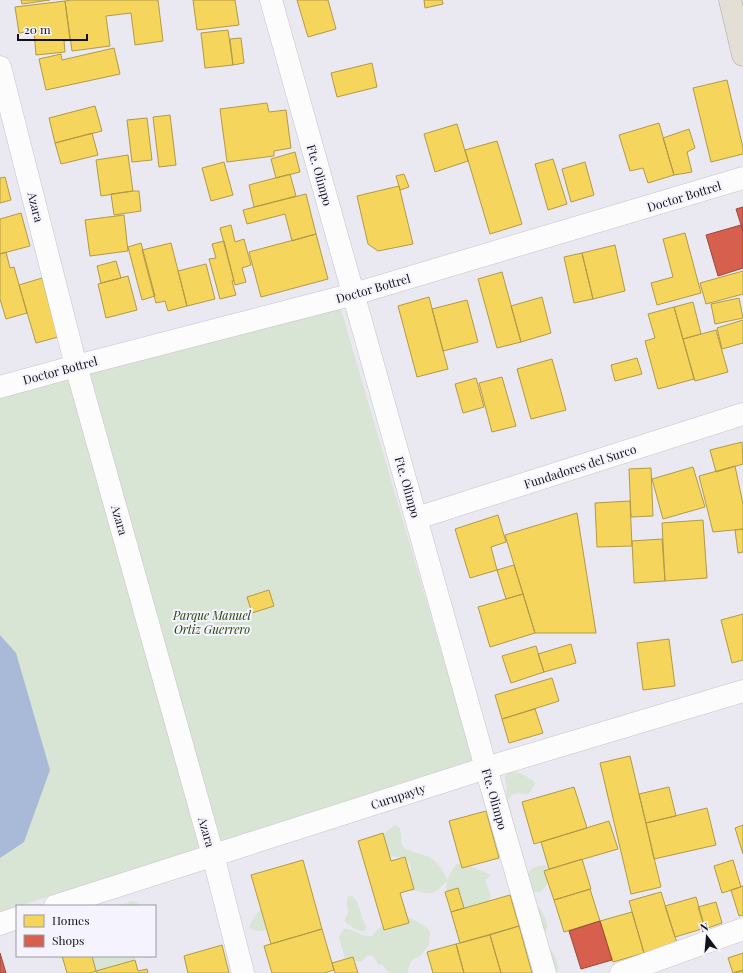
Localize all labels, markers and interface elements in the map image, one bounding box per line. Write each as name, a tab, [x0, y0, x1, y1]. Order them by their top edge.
scale bar	[18, 16, 87, 42]
text: 20 m	[24, 21, 51, 37]
street label: Fte. Olimpo	[304, 142, 336, 208]
street label: Doctor Bottrel	[645, 177, 724, 215]
street label: Azara	[24, 189, 47, 224]
street label: Doctor Bottrel	[334, 270, 413, 306]
street label: Doctor Bottrel	[21, 352, 100, 388]
street label: Fundadores del Surco	[522, 440, 639, 492]
street label: Fte. Olimpo	[392, 454, 424, 520]
street label: Azara	[108, 502, 132, 537]
park label: Parque Manuel Ortiz Guerrero	[172, 607, 252, 637]
street label: Fte. Olimpo	[479, 766, 511, 832]
street label: Curupayty	[369, 780, 427, 812]
street label: Azara	[195, 814, 219, 849]
legend	[16, 905, 156, 957]
text: Homes	[52, 912, 90, 928]
north arrow	[687, 917, 727, 957]
text: N	[698, 919, 710, 935]
text: Shops	[52, 932, 84, 948]

